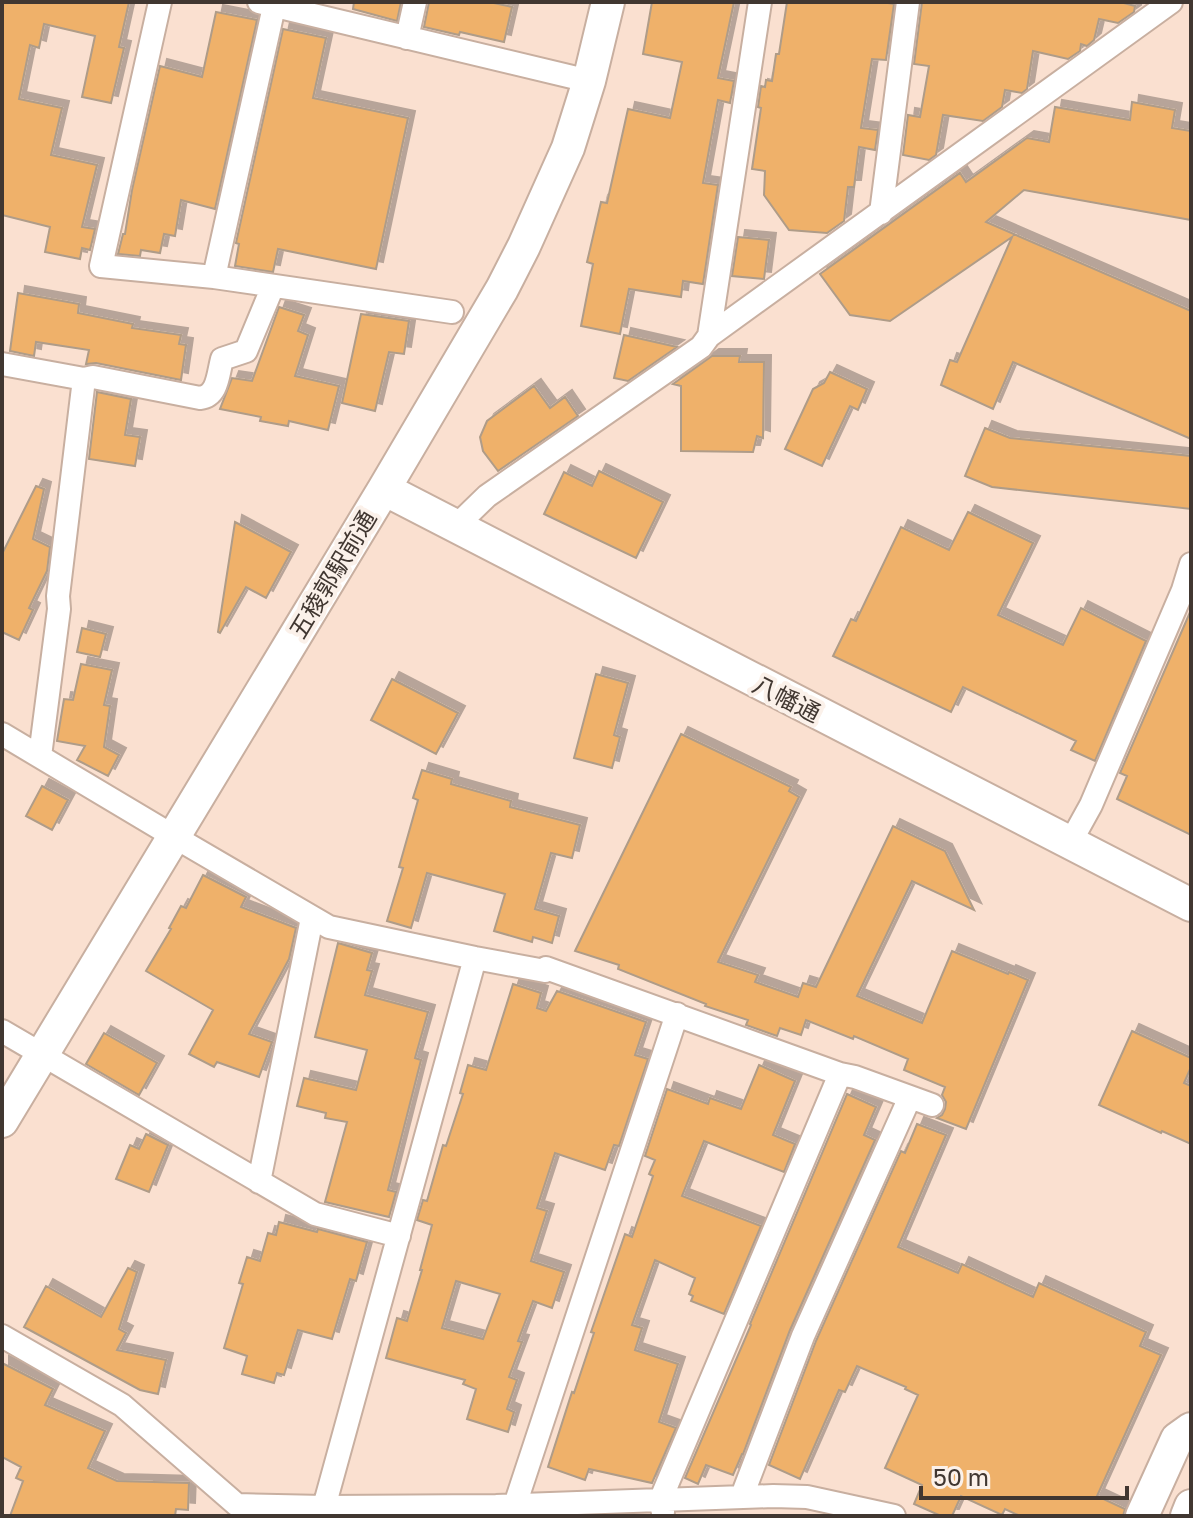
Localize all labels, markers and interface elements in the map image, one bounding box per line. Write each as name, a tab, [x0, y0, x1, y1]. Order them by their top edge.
street label: 五稜郭駅前通	[282, 505, 382, 643]
street label: 八幡通	[748, 669, 826, 727]
scale bar	[921, 1450, 1127, 1500]
text: 50 m	[933, 1462, 989, 1491]

